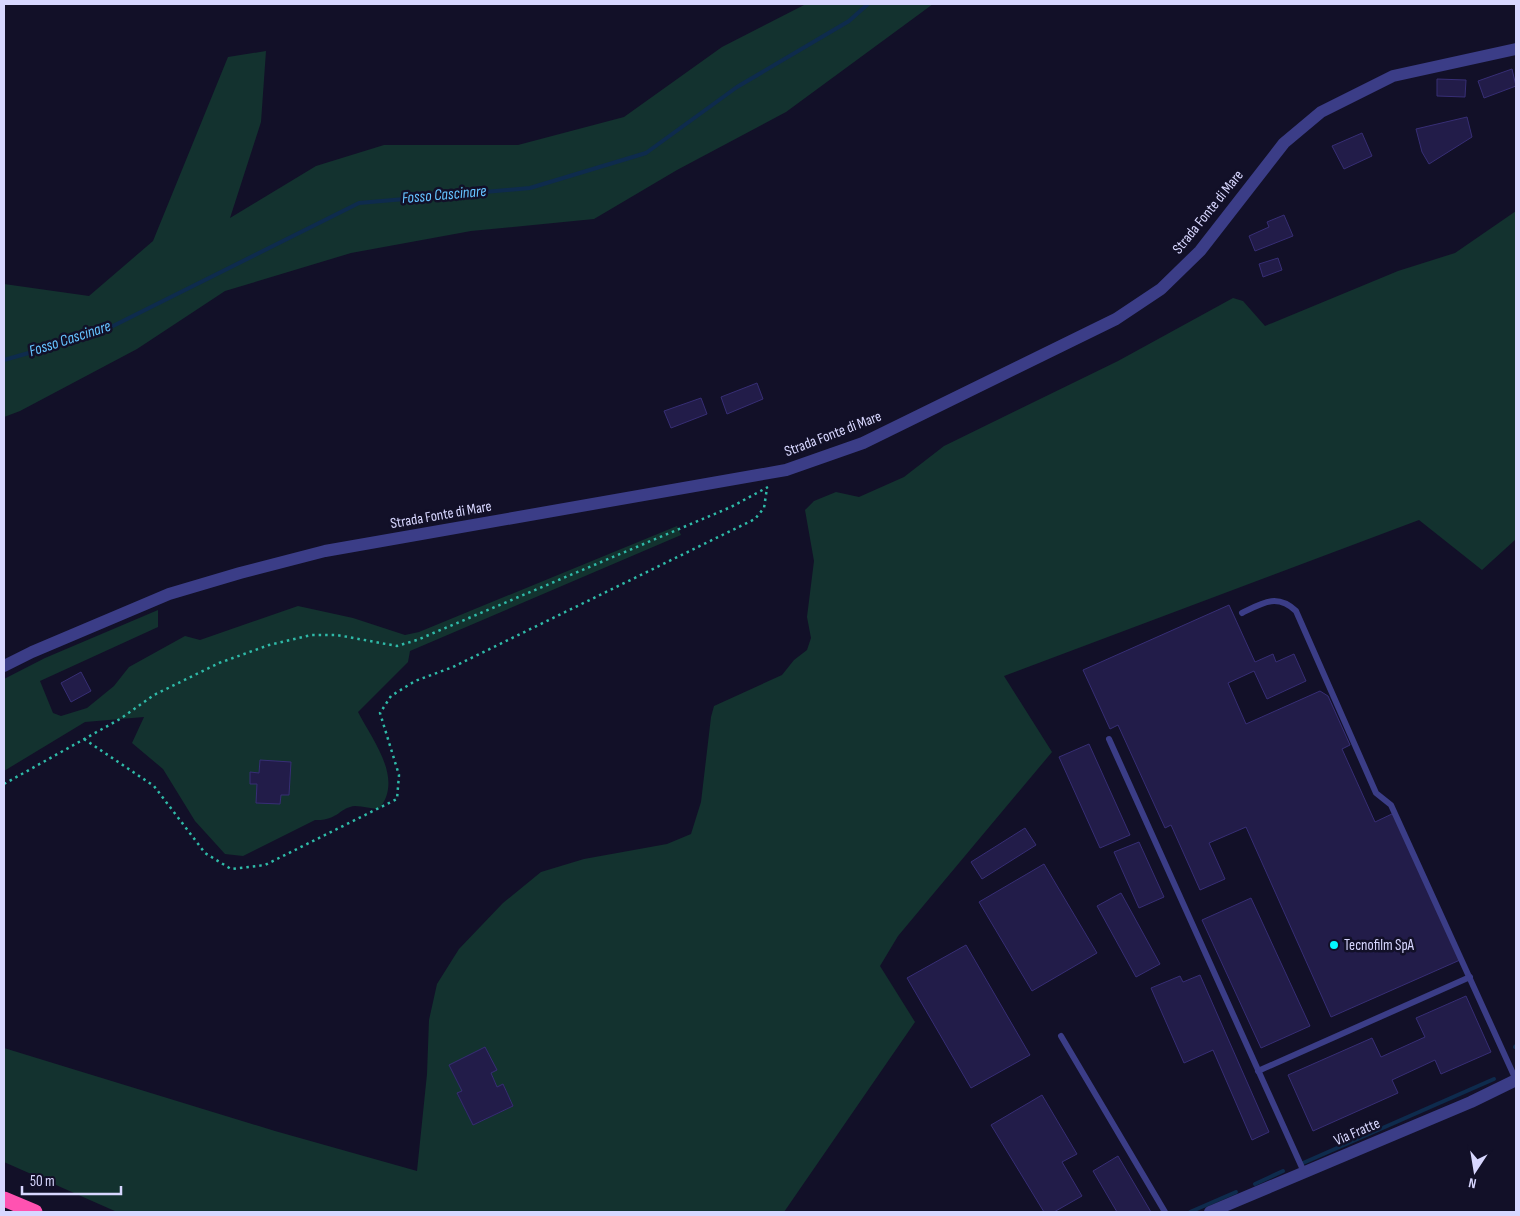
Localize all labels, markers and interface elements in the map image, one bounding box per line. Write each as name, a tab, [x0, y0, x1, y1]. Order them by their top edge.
street label: Strada Fonte di Mare	[1168, 166, 1248, 258]
water label: Fosso Cascinare	[401, 182, 487, 208]
water label: Fosso Cascinare	[27, 317, 113, 361]
street label: Strada Fonte di Mare	[782, 407, 884, 461]
street label: Strada Fonte di Mare	[389, 497, 493, 533]
place label: Tecnofilm SpA	[1344, 936, 1415, 955]
marker: Tecnofilm SpA	[1328, 939, 1340, 951]
street label: Via Fratte	[1331, 1114, 1383, 1150]
north arrow	[1450, 1146, 1500, 1196]
scale bar	[22, 1164, 121, 1196]
text: 50 m	[30, 1172, 55, 1191]
text: N	[1467, 1174, 1478, 1192]

